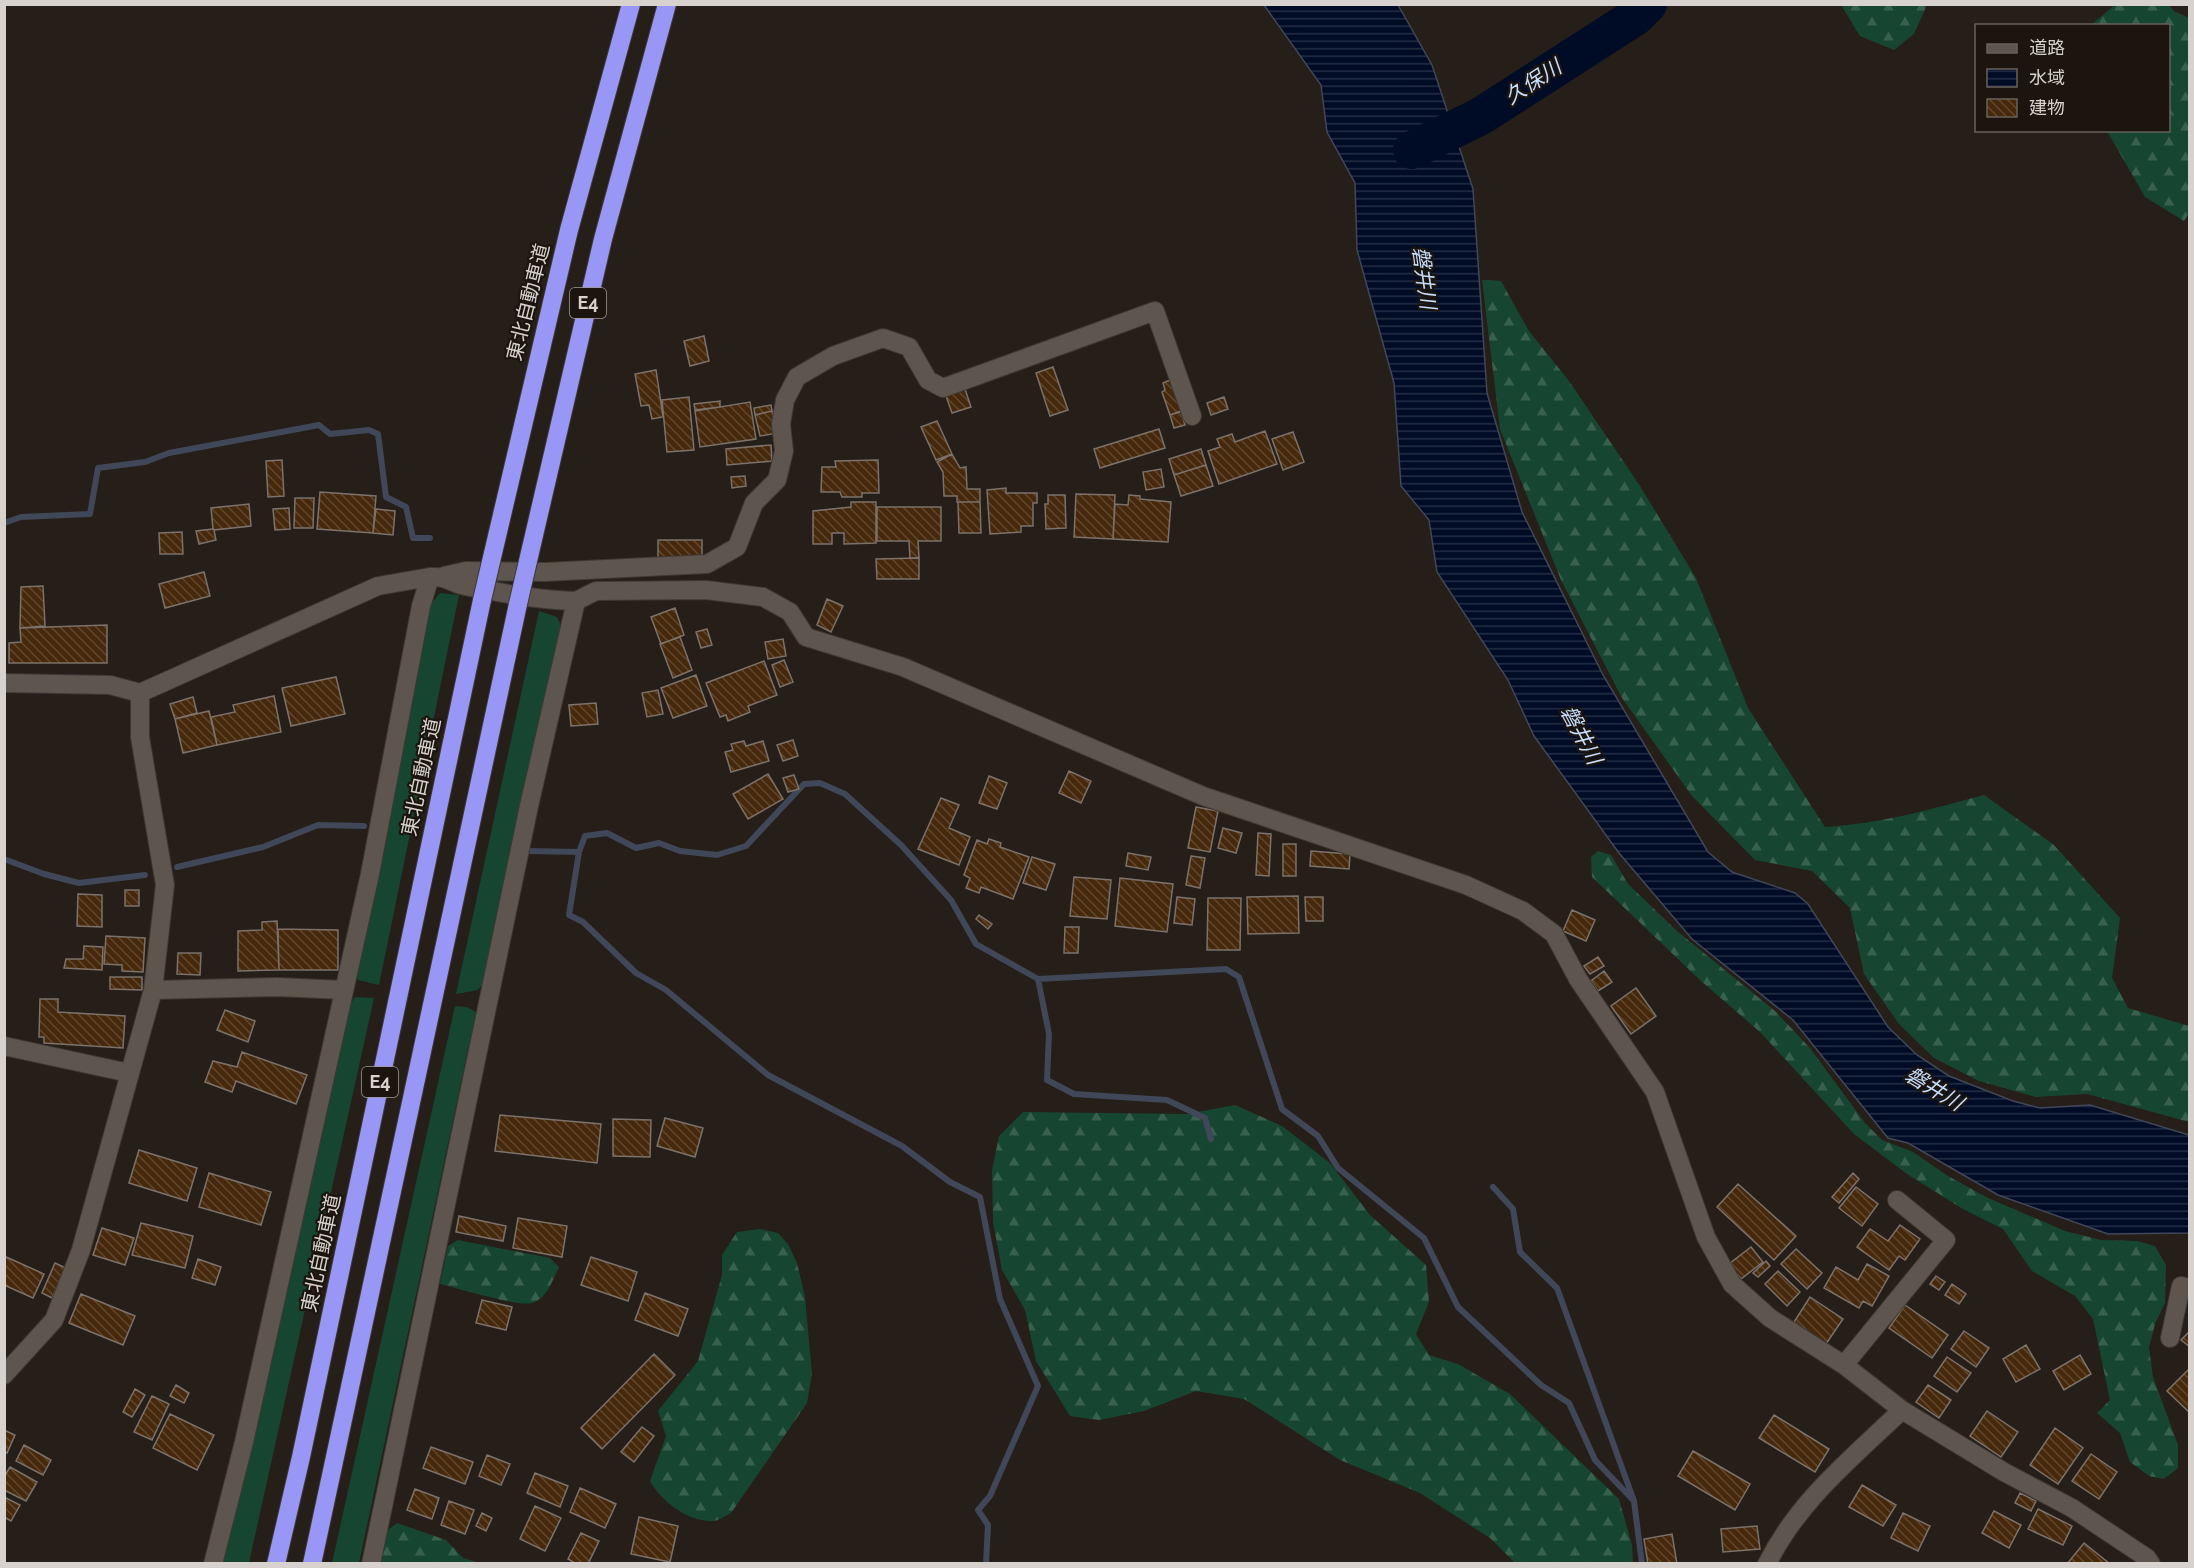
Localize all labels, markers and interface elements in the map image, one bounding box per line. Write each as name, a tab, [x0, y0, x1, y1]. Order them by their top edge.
legend	[1975, 24, 2170, 132]
text: 道路	[2029, 37, 2065, 58]
water label: 久保川	[1500, 53, 1568, 109]
text: 水域	[2029, 67, 2065, 88]
text: 建物	[2029, 97, 2065, 118]
street label: 東北自動車道	[502, 241, 554, 363]
water label: 磐井川	[1408, 245, 1442, 313]
road number: E4	[570, 288, 606, 318]
water label: 磐井川	[1556, 701, 1608, 770]
street label: 東北自動車道	[397, 716, 445, 838]
water label: 磐井川	[1901, 1062, 1969, 1117]
road number: E4	[362, 1067, 398, 1097]
street label: 東北自動車道	[297, 1192, 345, 1314]

